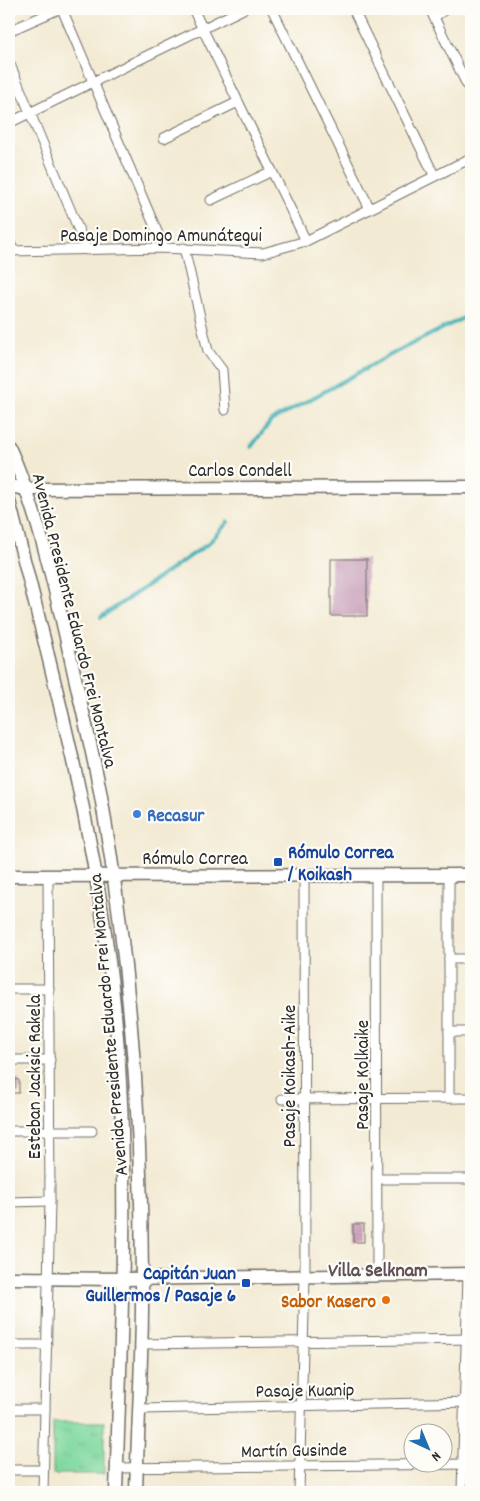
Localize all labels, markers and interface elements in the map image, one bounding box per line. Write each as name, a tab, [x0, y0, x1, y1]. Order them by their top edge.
street label: Pasaje Domingo Amunátegui	[60, 224, 263, 251]
street label: Carlos Condell	[188, 459, 292, 486]
street label: Avenida Presidente Eduardo Frei Montalva	[23, 471, 123, 772]
place label: Recasur	[147, 804, 205, 831]
marker: Recasur	[131, 808, 143, 820]
place label: Rómulo Correa / Koikash	[287, 841, 395, 890]
street label: Rómulo Correa	[142, 847, 249, 874]
marker: Rómulo Correa / Koikash	[272, 856, 284, 868]
street label: Avenida Presidente Eduardo Frei Montalva	[84, 871, 137, 1177]
street label: Esteban Jacksic Rakela	[23, 994, 50, 1159]
street label: Pasaje Koikash-Aike	[278, 1005, 305, 1147]
street label: Pasaje Kolkaike	[351, 1020, 378, 1130]
district label: Villa Selknam	[328, 1258, 428, 1286]
place label: Capitán Juan Guillermos / Pasaje 6	[85, 1262, 236, 1311]
marker: Capitán Juan Guillermos / Pasaje 6	[240, 1277, 252, 1289]
place label: Sabor Kasero	[281, 1290, 377, 1317]
marker: Sabor Kasero	[380, 1294, 392, 1306]
street label: Pasaje Kuanip	[255, 1378, 355, 1407]
north arrow	[402, 1424, 452, 1474]
street label: Martín Gusinde	[241, 1438, 347, 1467]
text: N	[426, 1446, 445, 1466]

